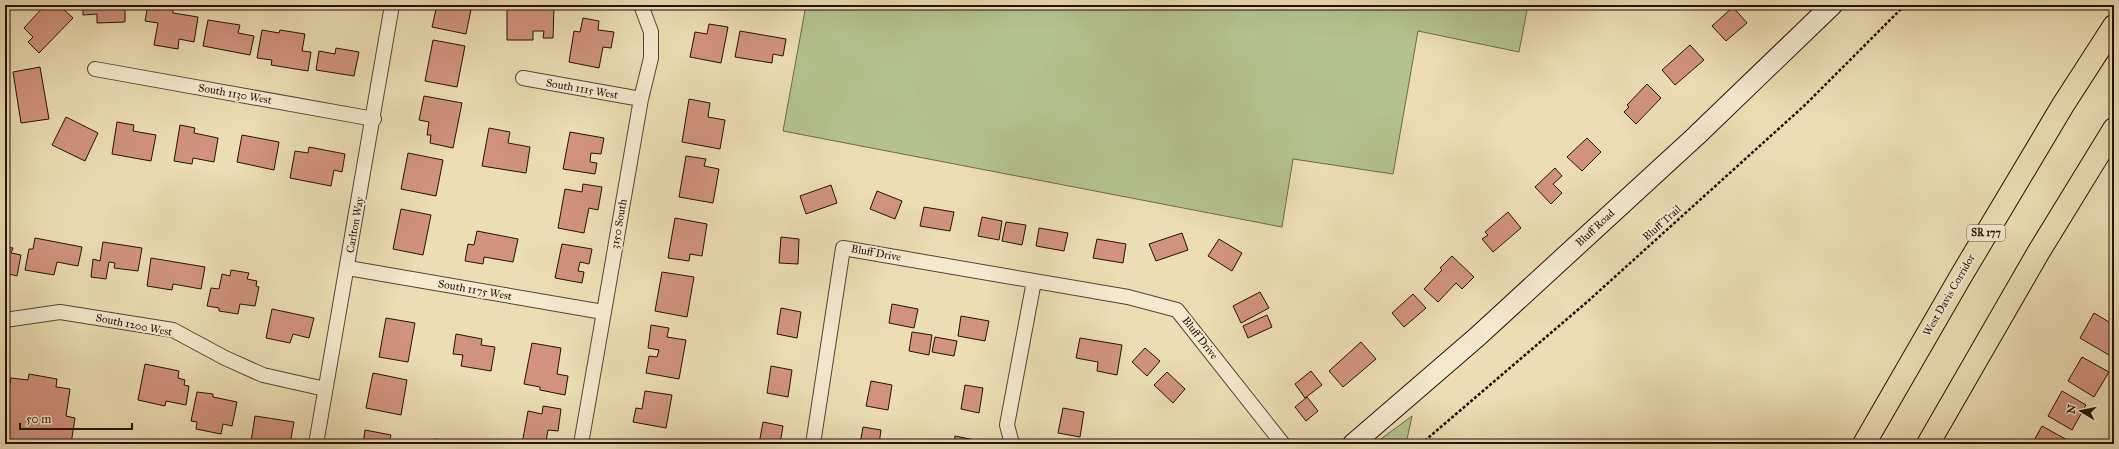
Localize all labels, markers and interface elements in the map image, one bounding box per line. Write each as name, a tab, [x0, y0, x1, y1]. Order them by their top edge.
street label: South 1115 West	[545, 76, 619, 102]
street label: South 1130 West	[197, 81, 273, 107]
street label: Carlton Way	[344, 195, 366, 254]
street label: 3150 South	[608, 198, 630, 250]
street label: Bluff Trail	[1640, 202, 1684, 244]
street label: Bluff Road	[1573, 206, 1617, 249]
road number: SR 177	[1967, 225, 2005, 241]
street label: Bluff Drive	[850, 242, 902, 264]
street label: West Davis Corridor	[1920, 251, 1978, 338]
street label: South 1175 West	[437, 277, 513, 303]
street label: South 1200 West	[95, 311, 173, 339]
street label: Bluff Drive	[1179, 314, 1221, 362]
north arrow	[2061, 391, 2101, 431]
text: N	[2064, 403, 2079, 415]
scale bar	[20, 405, 132, 431]
text: 50 m	[26, 412, 51, 426]

